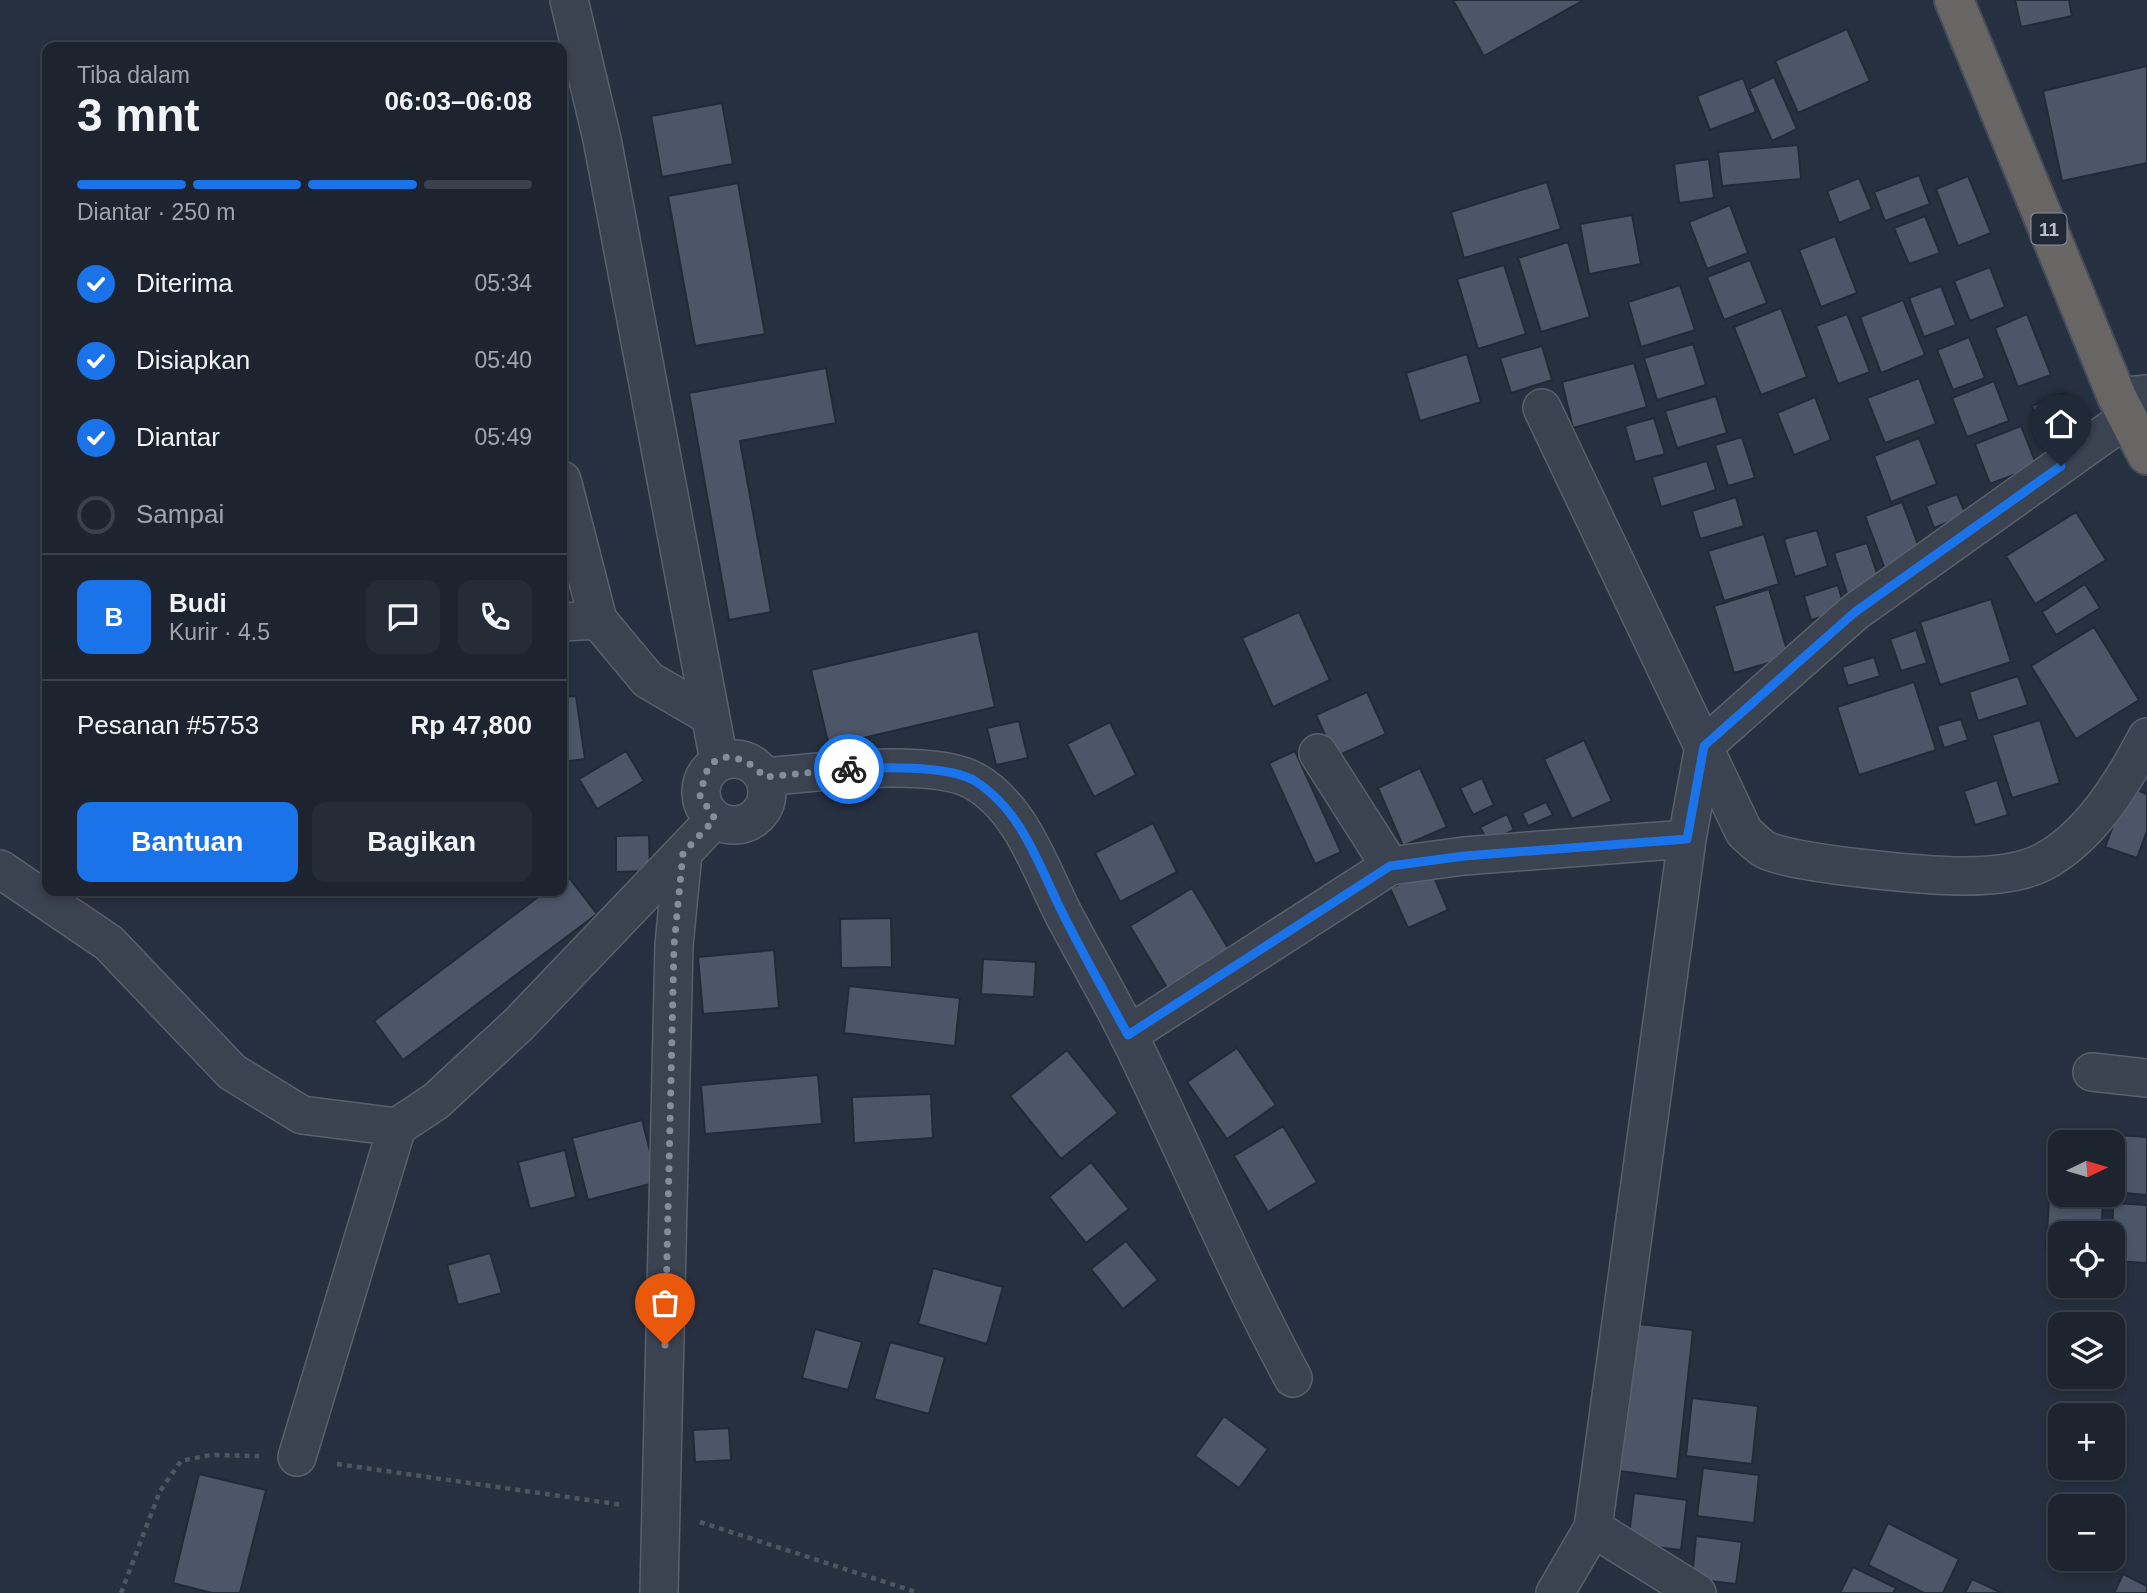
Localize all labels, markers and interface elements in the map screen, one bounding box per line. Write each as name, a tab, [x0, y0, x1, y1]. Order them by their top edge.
text: Tiba dalam	[77, 62, 190, 88]
text: 06:03–06:08	[385, 86, 532, 116]
text: 3 mnt	[77, 89, 200, 141]
text: Diantar · 250 m	[77, 199, 236, 225]
road number: 11	[2032, 214, 2066, 244]
icon: check	[77, 265, 115, 303]
text: Diterima	[136, 268, 233, 298]
text: 05:34	[474, 270, 532, 296]
icon: check	[77, 342, 115, 380]
text: Disiapkan	[136, 345, 250, 375]
text: 05:40	[474, 347, 532, 373]
pin	[2031, 394, 2091, 466]
icon: home	[2042, 405, 2080, 443]
icon: check	[77, 419, 115, 457]
text: Diantar	[136, 422, 220, 452]
text: 05:49	[474, 424, 532, 450]
text: Sampai	[136, 499, 224, 529]
button: chat	[366, 580, 440, 654]
button: phone	[458, 580, 532, 654]
text: Budi	[169, 588, 227, 618]
text: B	[105, 602, 123, 632]
text: Kurir · 4.5	[169, 619, 270, 645]
text: Pesanan #5753	[77, 710, 259, 740]
text: Rp 47,800	[411, 710, 532, 740]
courier	[814, 734, 884, 804]
icon: bike	[830, 750, 868, 788]
button: Bantuan	[77, 802, 298, 882]
button: Bagikan	[312, 802, 532, 882]
north arrow	[2048, 1130, 2124, 1208]
map controls	[2048, 1130, 2125, 1571]
button: locate	[2048, 1221, 2125, 1298]
pin	[635, 1273, 695, 1345]
icon: bag	[646, 1284, 684, 1322]
button: layers	[2048, 1312, 2125, 1389]
button: +	[2048, 1403, 2125, 1480]
button: −	[2048, 1494, 2125, 1571]

